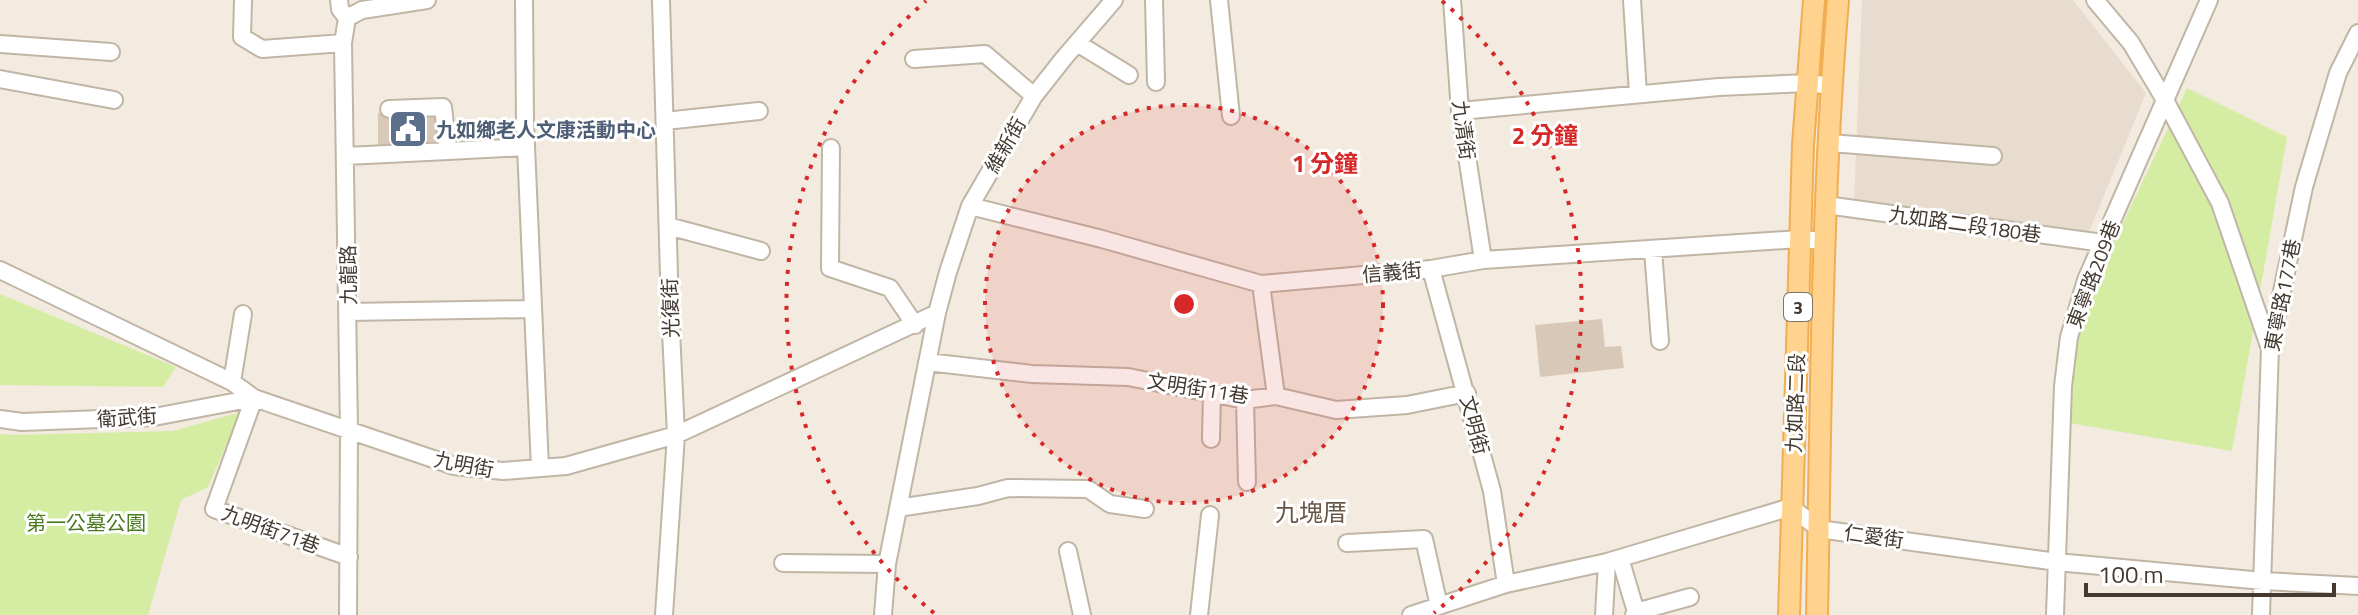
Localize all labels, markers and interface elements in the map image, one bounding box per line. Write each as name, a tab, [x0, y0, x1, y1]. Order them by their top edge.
street label: 九清街	[1444, 98, 1484, 162]
public building icon: 九如鄉老人文康活動中心	[387, 108, 429, 150]
street label: 維新街	[977, 111, 1033, 179]
place label: 九如鄉老人文康活動中心	[436, 114, 656, 145]
text: 2 分鐘	[1512, 117, 1578, 153]
text: 1 分鐘	[1292, 145, 1358, 181]
street label: 九如路二段180巷	[1887, 198, 2043, 250]
street label: 東寧路209巷	[2058, 215, 2128, 333]
street label: 東寧路177巷	[2256, 236, 2308, 354]
street label: 九龍路	[332, 245, 364, 305]
street label: 信義街	[1361, 254, 1423, 290]
street label: 光復街	[653, 277, 687, 339]
centre of rings	[1170, 290, 1198, 318]
road number: 3	[1784, 293, 1812, 321]
street label: 九如路二段	[1778, 352, 1812, 454]
street label: 文明街11巷	[1145, 365, 1251, 411]
street label: 文明街	[1452, 392, 1498, 458]
street label: 衛武街	[96, 399, 158, 435]
street label: 九明街	[432, 443, 496, 485]
district label: 九塊厝	[1275, 494, 1347, 530]
street label: 九明街71巷	[218, 497, 324, 561]
park label: 第一公墓公園	[26, 507, 146, 538]
street label: 仁愛街	[1842, 516, 1906, 556]
scale bar	[2086, 547, 2334, 597]
text: 100 m	[2098, 556, 2164, 592]

